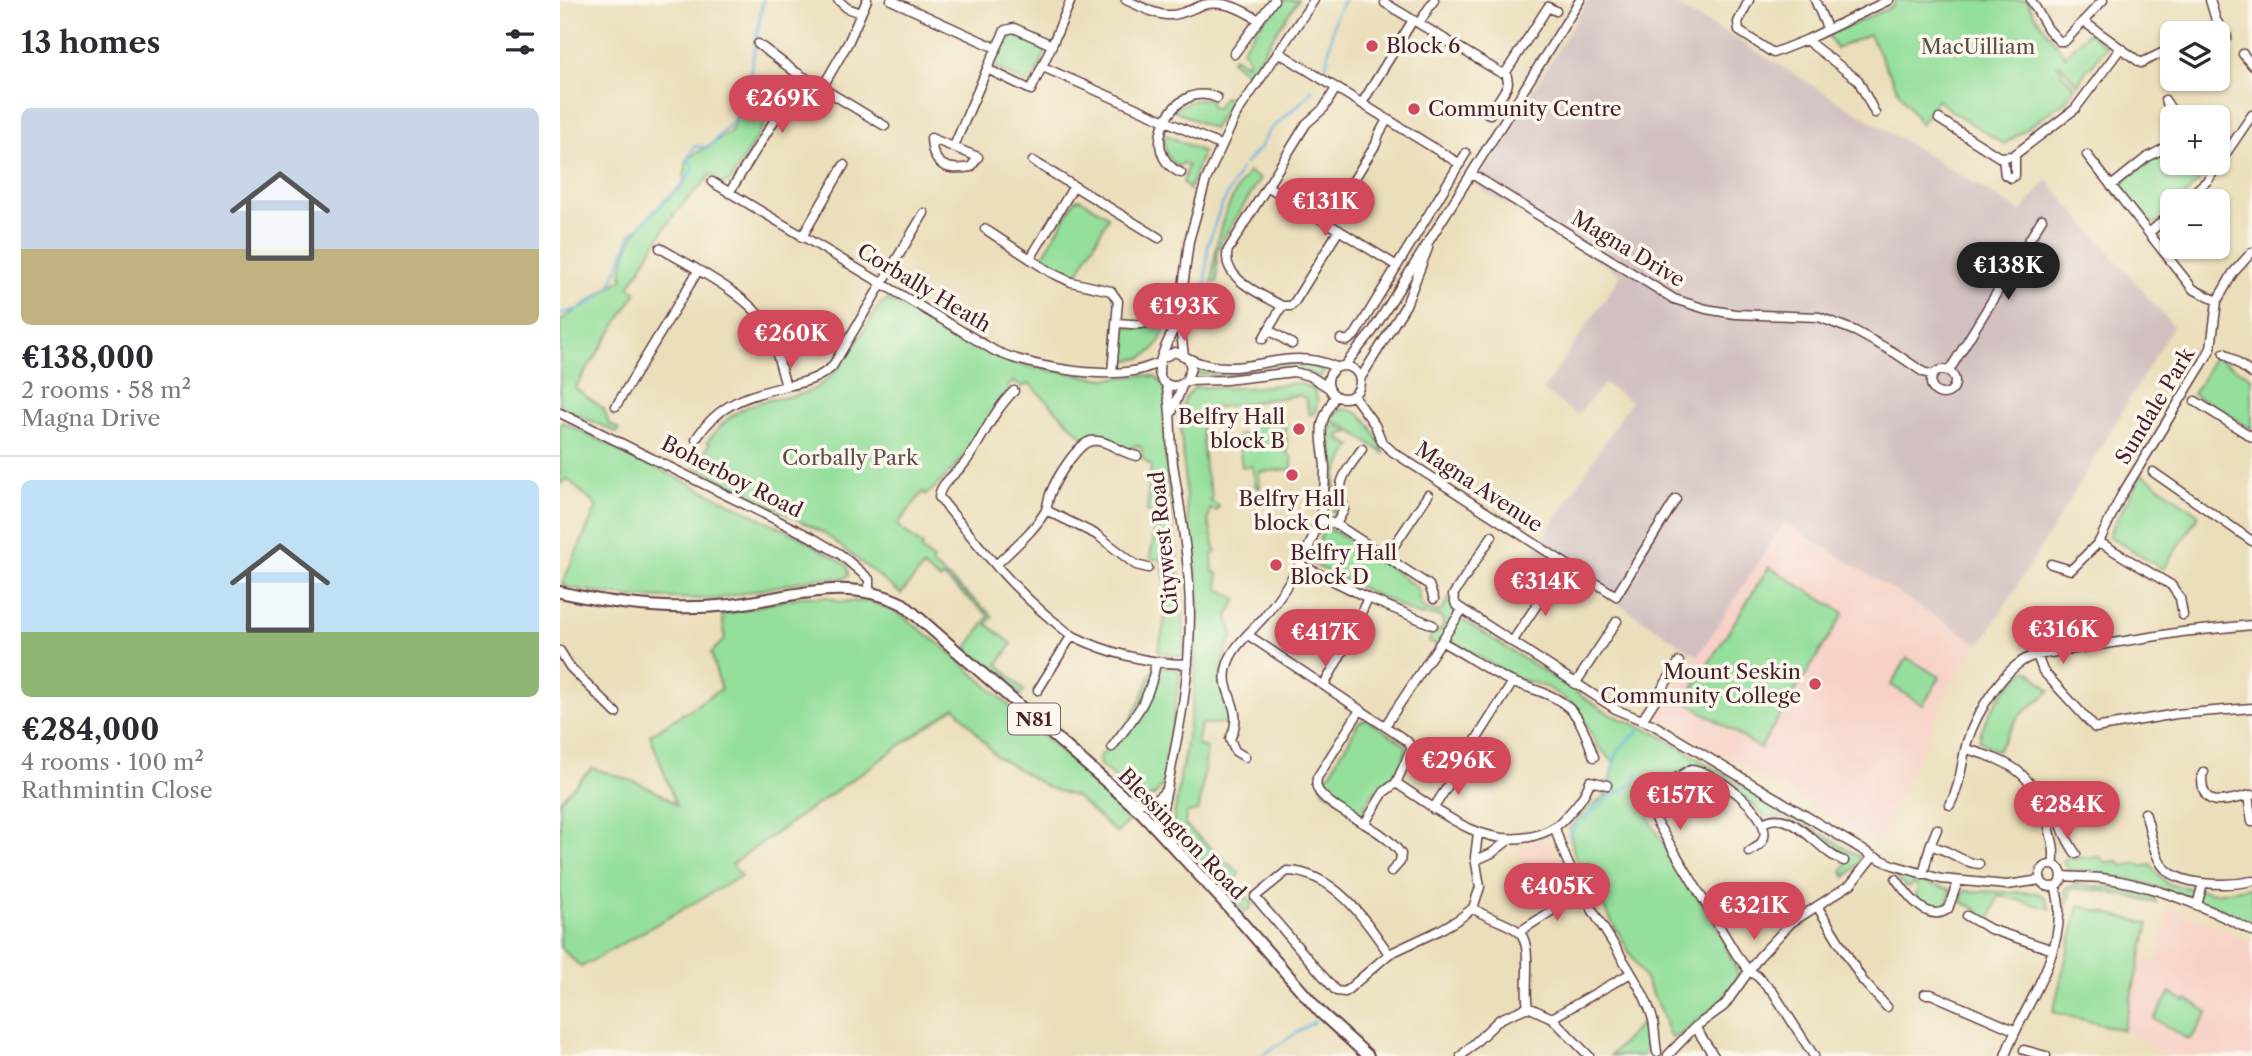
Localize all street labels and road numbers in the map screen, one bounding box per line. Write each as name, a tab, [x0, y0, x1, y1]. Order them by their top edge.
street label: Magna Drive	[1567, 205, 1689, 292]
street label: Corbally Heath	[853, 238, 996, 337]
street label: Sundale Park	[2110, 342, 2200, 469]
street label: Boherboy Road	[658, 430, 807, 523]
street label: Magna Avenue	[1411, 436, 1548, 537]
street label: Citywest Road	[1144, 470, 1183, 616]
road number: N81	[1008, 704, 1060, 734]
street label: Blessington Road	[1113, 763, 1251, 904]

